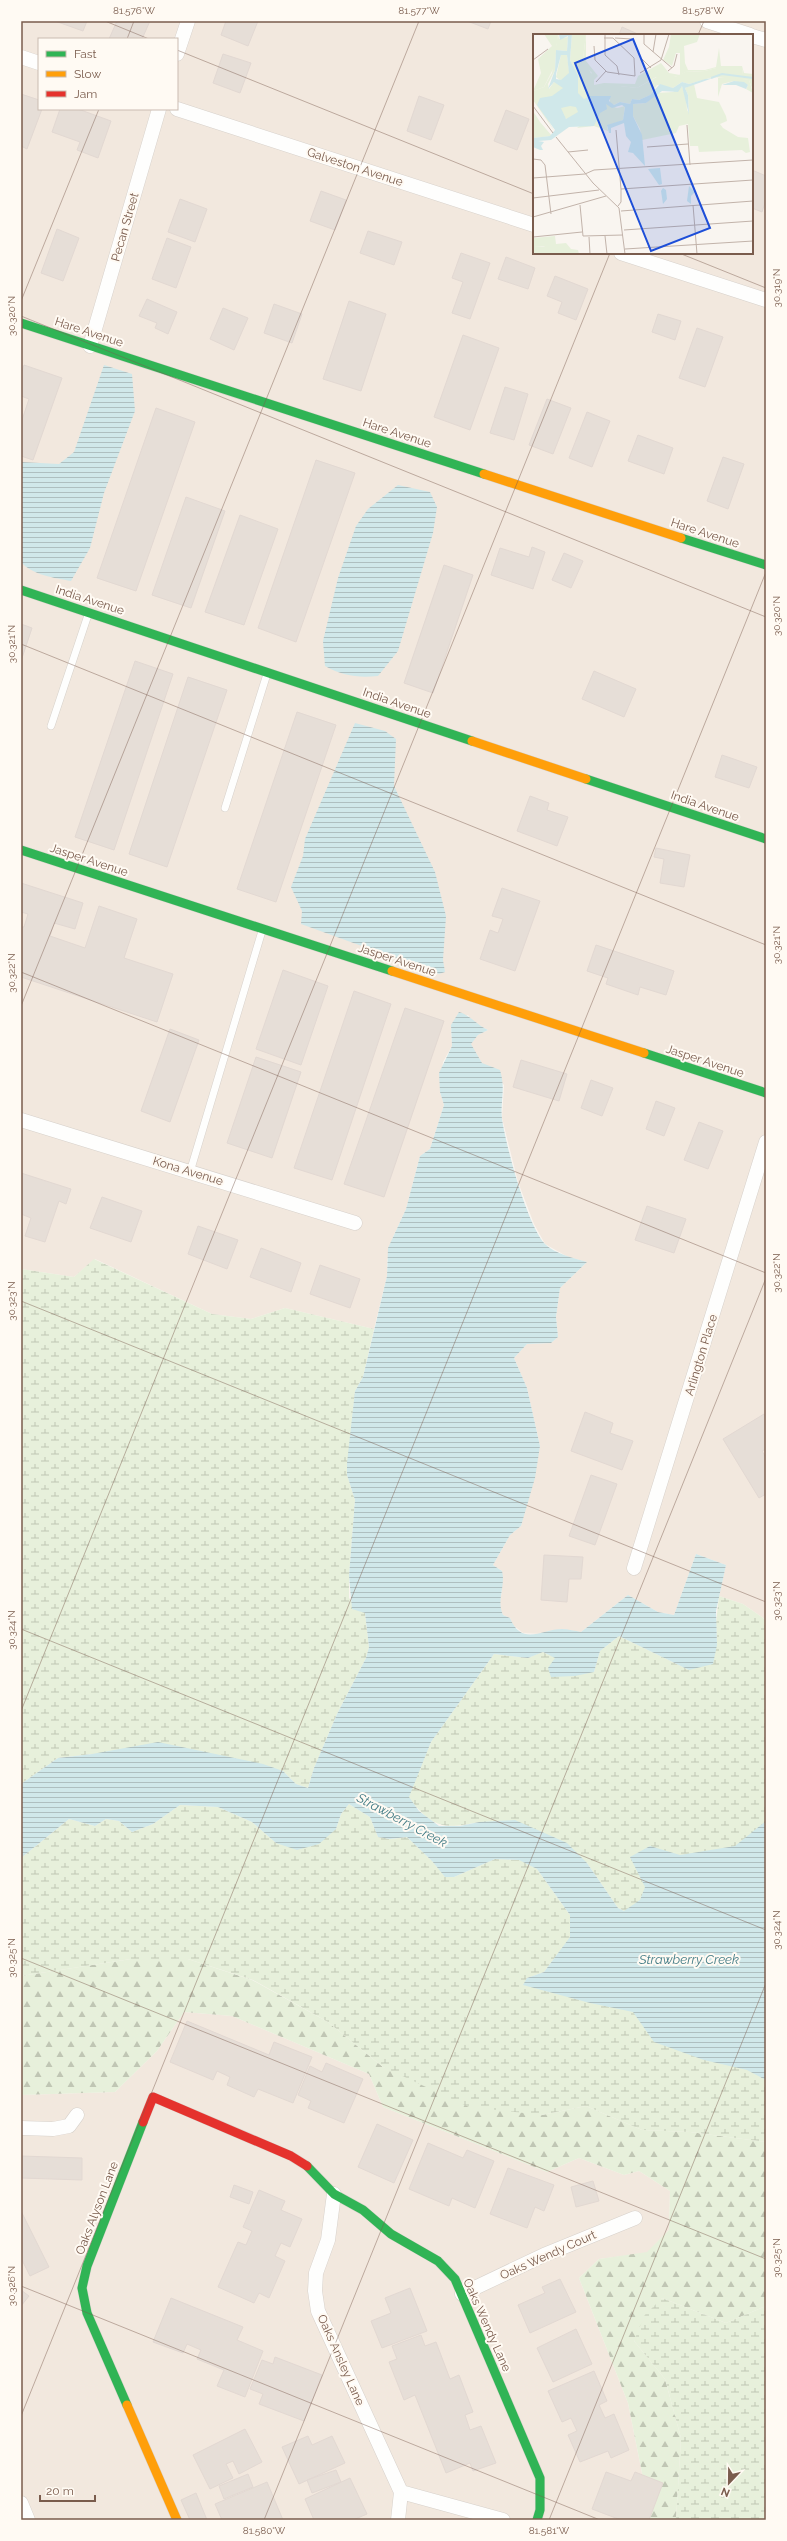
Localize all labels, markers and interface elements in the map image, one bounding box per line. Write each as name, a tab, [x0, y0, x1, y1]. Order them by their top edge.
text: 81.576°W	[113, 5, 156, 16]
text: 81.577°W	[398, 5, 440, 16]
text: 81.578°W	[682, 5, 724, 16]
inset map	[533, 34, 753, 254]
legend	[38, 38, 178, 110]
text: Fast	[74, 47, 97, 61]
text: Slow	[74, 67, 101, 81]
text: Jam	[74, 87, 97, 101]
street label: Galveston Avenue	[305, 145, 405, 189]
street label: Pecan Street	[109, 191, 141, 263]
text: 30.319°N	[771, 269, 782, 307]
text: 30.320°N	[6, 296, 17, 336]
street label: Hare Avenue	[53, 314, 125, 350]
street label: Hare Avenue	[361, 415, 433, 451]
street label: Hare Avenue	[669, 515, 741, 551]
street label: India Avenue	[54, 582, 126, 618]
text: 30.320°N	[771, 596, 782, 636]
text: 30.321°N	[6, 625, 17, 663]
street label: India Avenue	[361, 685, 433, 721]
street label: India Avenue	[669, 788, 741, 824]
street label: Jasper Avenue	[48, 841, 130, 879]
text: 30.321°N	[771, 926, 782, 964]
street label: Jasper Avenue	[356, 941, 438, 979]
text: 30.322°N	[6, 953, 17, 993]
street label: Jasper Avenue	[664, 1042, 746, 1080]
street label: Kona Avenue	[151, 1154, 225, 1188]
text: 30.322°N	[771, 1253, 782, 1293]
text: 30.323°N	[6, 1281, 17, 1321]
street label: Arlington Place	[682, 1313, 720, 1397]
text: 30.323°N	[771, 1581, 782, 1621]
text: 30.324°N	[6, 1610, 17, 1650]
water label: Strawberry Creek	[353, 1789, 450, 1850]
text: 30.324°N	[771, 1910, 782, 1950]
text: 30.325°N	[6, 1938, 17, 1978]
water label: Strawberry Creek	[638, 1952, 739, 1967]
street label: Oaks Alyson Lane	[73, 2160, 121, 2256]
street label: Oaks Wendy Court	[498, 2228, 598, 2282]
text: 30.325°N	[771, 2238, 782, 2278]
text: 30.326°N	[6, 2266, 17, 2306]
street label: Oaks Wendy Lane	[460, 2276, 514, 2374]
street label: Oaks Ansley Lane	[315, 2312, 367, 2408]
north arrow	[709, 2463, 749, 2503]
scale bar	[40, 2477, 95, 2503]
text: 20 m	[46, 2484, 74, 2498]
text: N	[719, 2484, 732, 2499]
text: 81.580°W	[243, 2525, 286, 2536]
text: 81.581°W	[529, 2525, 570, 2536]

